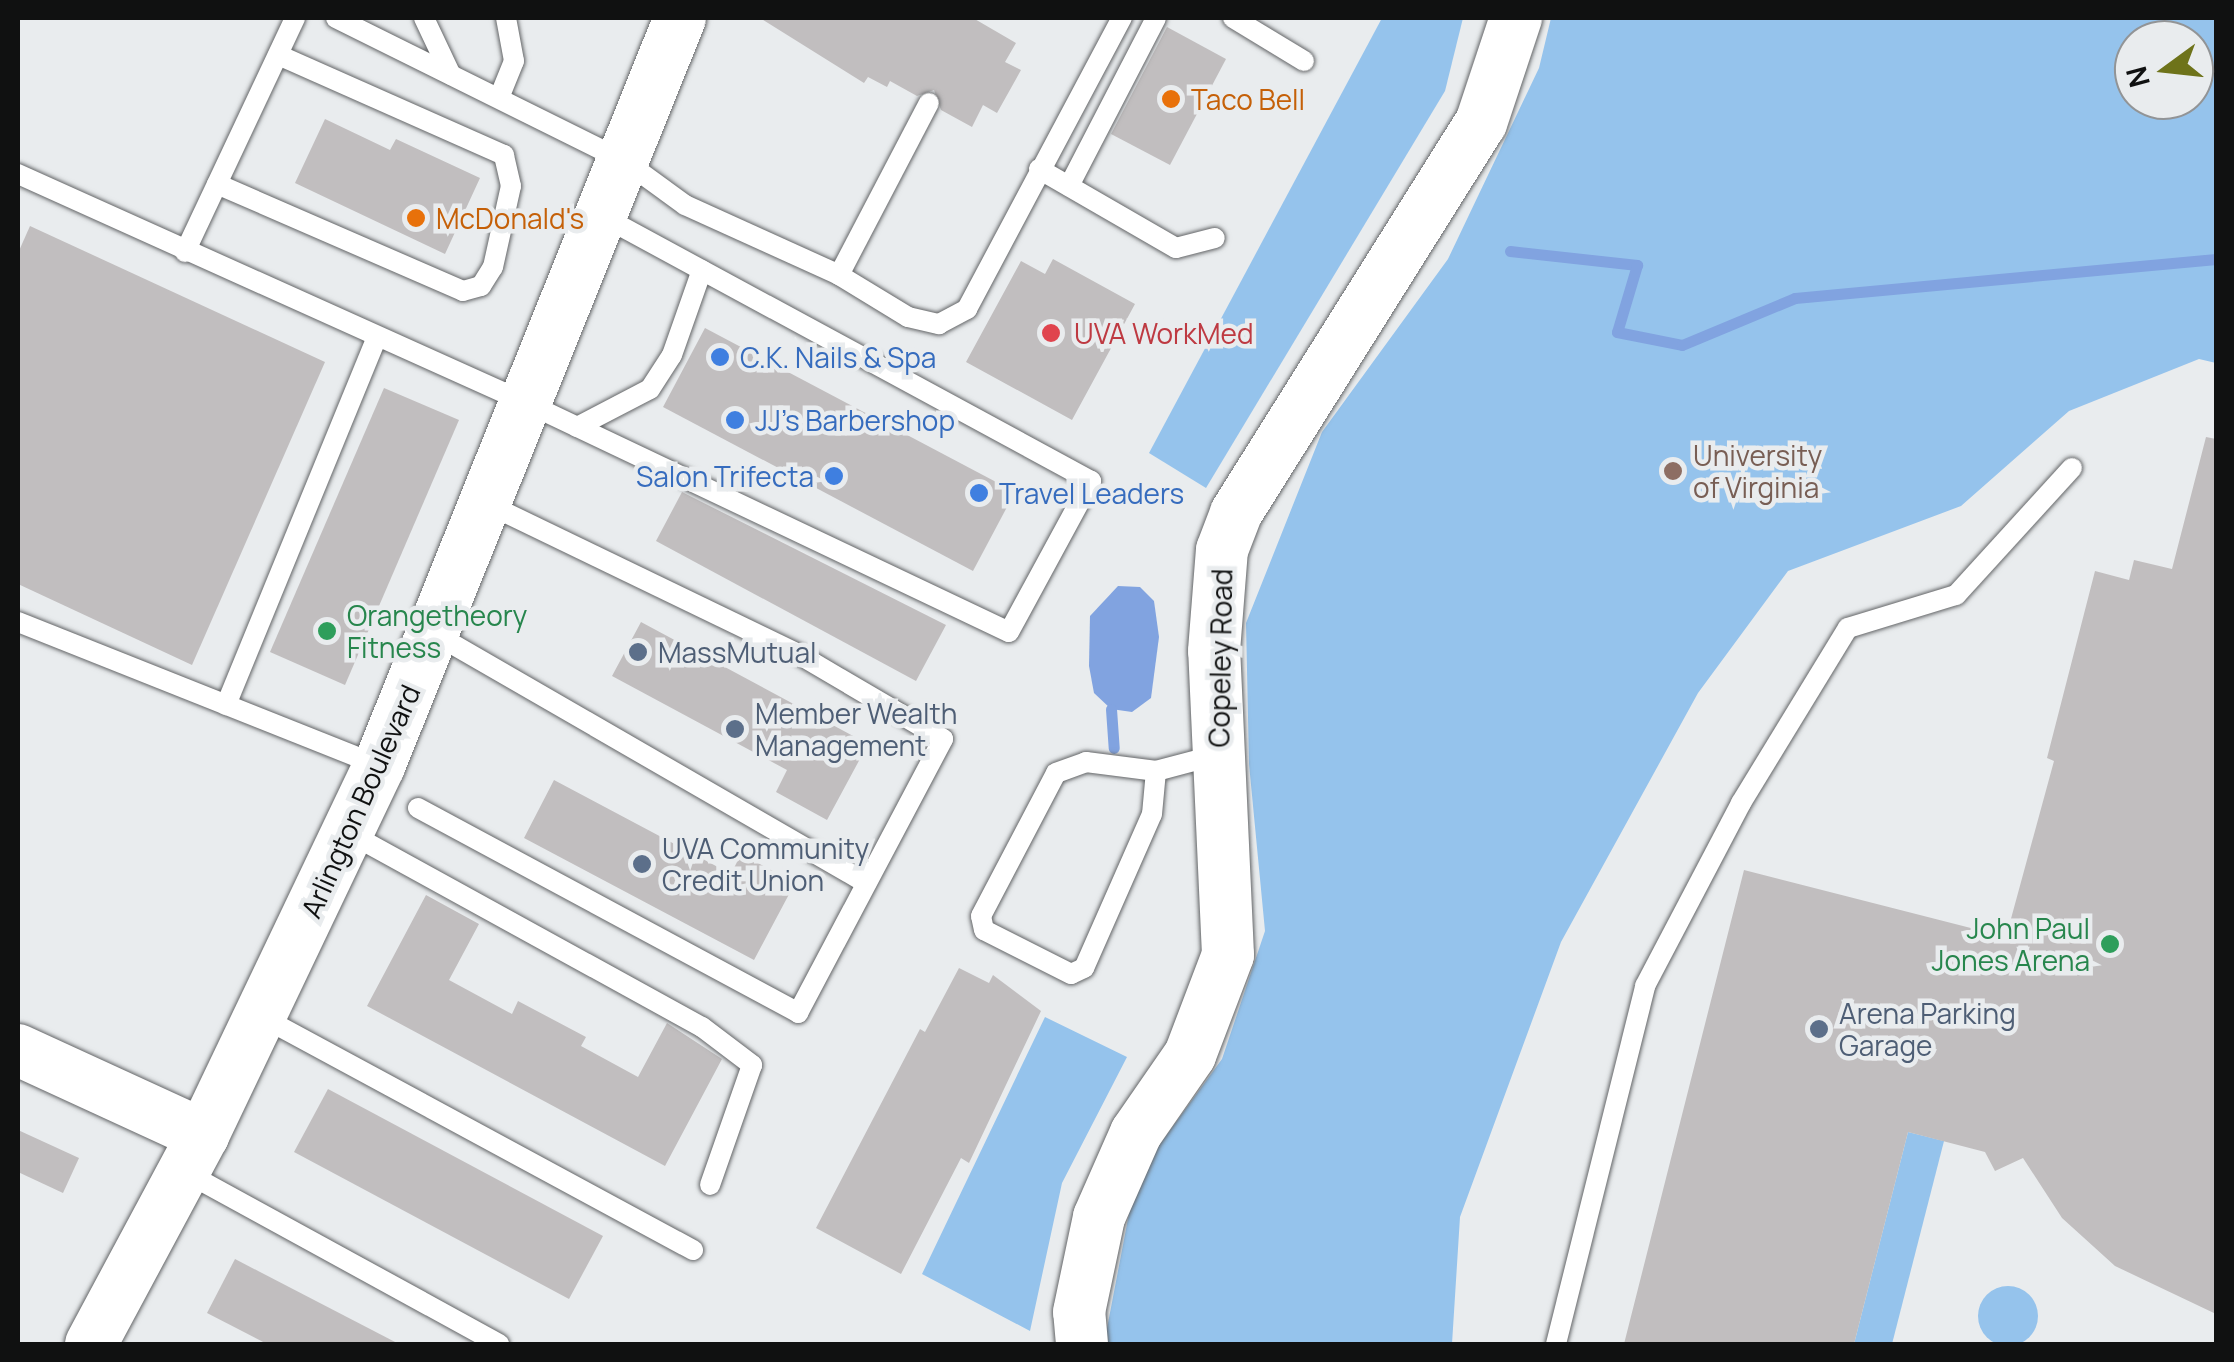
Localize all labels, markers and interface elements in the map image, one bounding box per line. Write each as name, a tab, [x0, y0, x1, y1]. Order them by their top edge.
north arrow	[2114, 20, 2214, 120]
text: N	[2116, 63, 2158, 92]
place label: Taco Bell	[1191, 82, 1305, 116]
marker: Taco Bell	[1160, 88, 1182, 110]
place label: McDonald's	[436, 201, 584, 235]
marker: McDonald's	[405, 207, 427, 229]
place label: UVA WorkMed	[1074, 316, 1253, 350]
marker: UVA WorkMed	[1038, 320, 1064, 346]
place label: C.K. Nails & Spa	[740, 340, 936, 374]
marker: C.K. Nails & Spa	[709, 346, 731, 368]
place label: JJ's Barbershop	[755, 403, 955, 437]
marker: JJ's Barbershop	[724, 409, 746, 431]
place label: University of Virginia	[1693, 438, 1822, 504]
place label: Salon Trifecta	[636, 459, 814, 493]
marker: University of Virginia	[1662, 460, 1684, 482]
marker: Salon Trifecta	[823, 465, 845, 487]
place label: Travel Leaders	[999, 476, 1184, 510]
marker: Travel Leaders	[968, 482, 990, 504]
street label: Copeley Road	[1202, 568, 1238, 748]
place label: Orangetheory Fitness	[347, 598, 527, 664]
marker: Orangetheory Fitness	[316, 620, 338, 642]
place label: MassMutual	[658, 635, 817, 669]
marker: MassMutual	[627, 641, 649, 663]
street label: Arlington Boulevard	[293, 679, 427, 923]
place label: Member Wealth Management	[755, 696, 957, 762]
marker: Member Wealth Management	[724, 718, 746, 740]
place label: UVA Community Credit Union	[662, 831, 869, 897]
marker: UVA Community Credit Union	[631, 853, 653, 875]
place label: John Paul Jones Arena	[1932, 911, 2090, 977]
marker: John Paul Jones Arena	[2099, 933, 2121, 955]
place label: Arena Parking Garage	[1839, 996, 2016, 1062]
marker: Arena Parking Garage	[1808, 1018, 1830, 1040]

